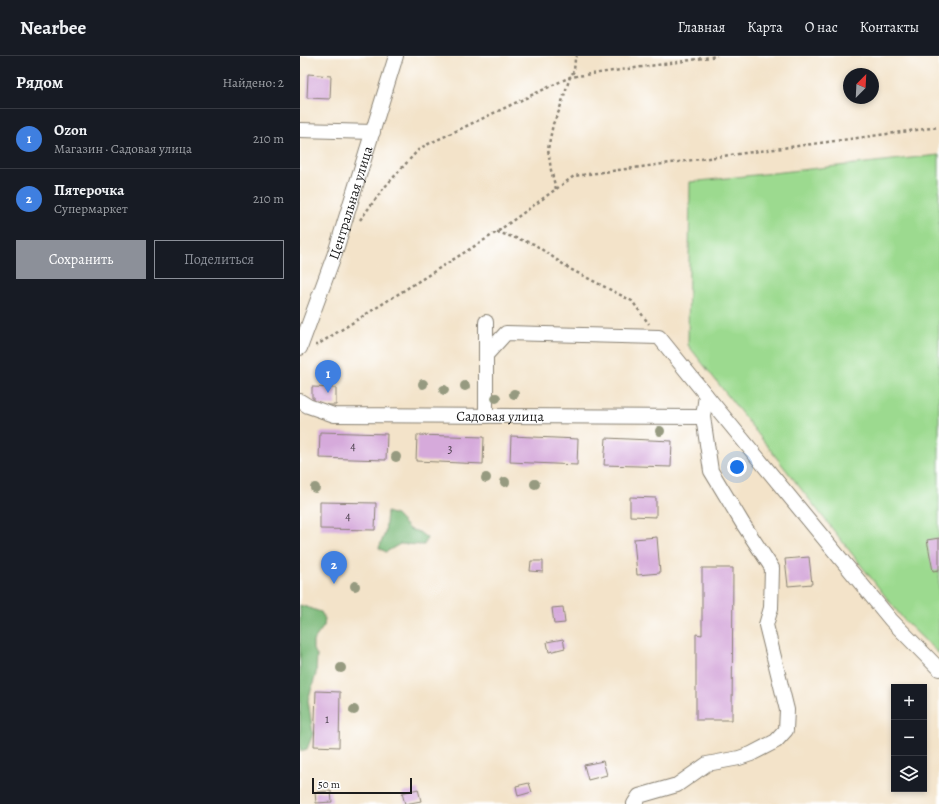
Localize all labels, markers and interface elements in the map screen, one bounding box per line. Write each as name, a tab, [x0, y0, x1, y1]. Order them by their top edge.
text: Nearbee	[20, 15, 86, 41]
text: Главная	[678, 18, 725, 37]
text: Карта	[747, 18, 783, 37]
text: О нас	[805, 18, 838, 37]
text: Контакты	[860, 18, 919, 37]
north arrow	[843, 68, 879, 104]
text: Рядом	[16, 71, 63, 94]
text: Найдено: 2	[223, 74, 284, 91]
text: Ozon	[54, 120, 87, 140]
text: 1	[27, 130, 31, 147]
text: 210 m	[253, 130, 284, 147]
text: Магазин · Садовая улица	[54, 140, 192, 157]
street label: Центральная улица	[324, 143, 377, 262]
text: Пятерочка	[54, 180, 124, 200]
text: 2	[26, 190, 32, 207]
text: 210 m	[253, 190, 284, 207]
text: Супермаркет	[54, 200, 128, 217]
button: Сохранить	[16, 240, 146, 279]
button: Поделиться	[154, 240, 284, 279]
pin: 1	[315, 360, 341, 393]
street label: Садовая улица	[456, 406, 544, 426]
house number: 4	[350, 438, 356, 454]
house number: 3	[448, 441, 453, 457]
your location	[727, 457, 747, 477]
house number: 4	[345, 508, 351, 524]
pin: 2	[321, 551, 347, 584]
map controls	[891, 684, 927, 792]
button: +	[891, 684, 927, 720]
house number: 1	[325, 711, 329, 727]
button: −	[891, 720, 927, 756]
button: layers	[891, 756, 927, 792]
scale bar	[312, 776, 412, 795]
text: 50 m	[318, 777, 340, 792]

